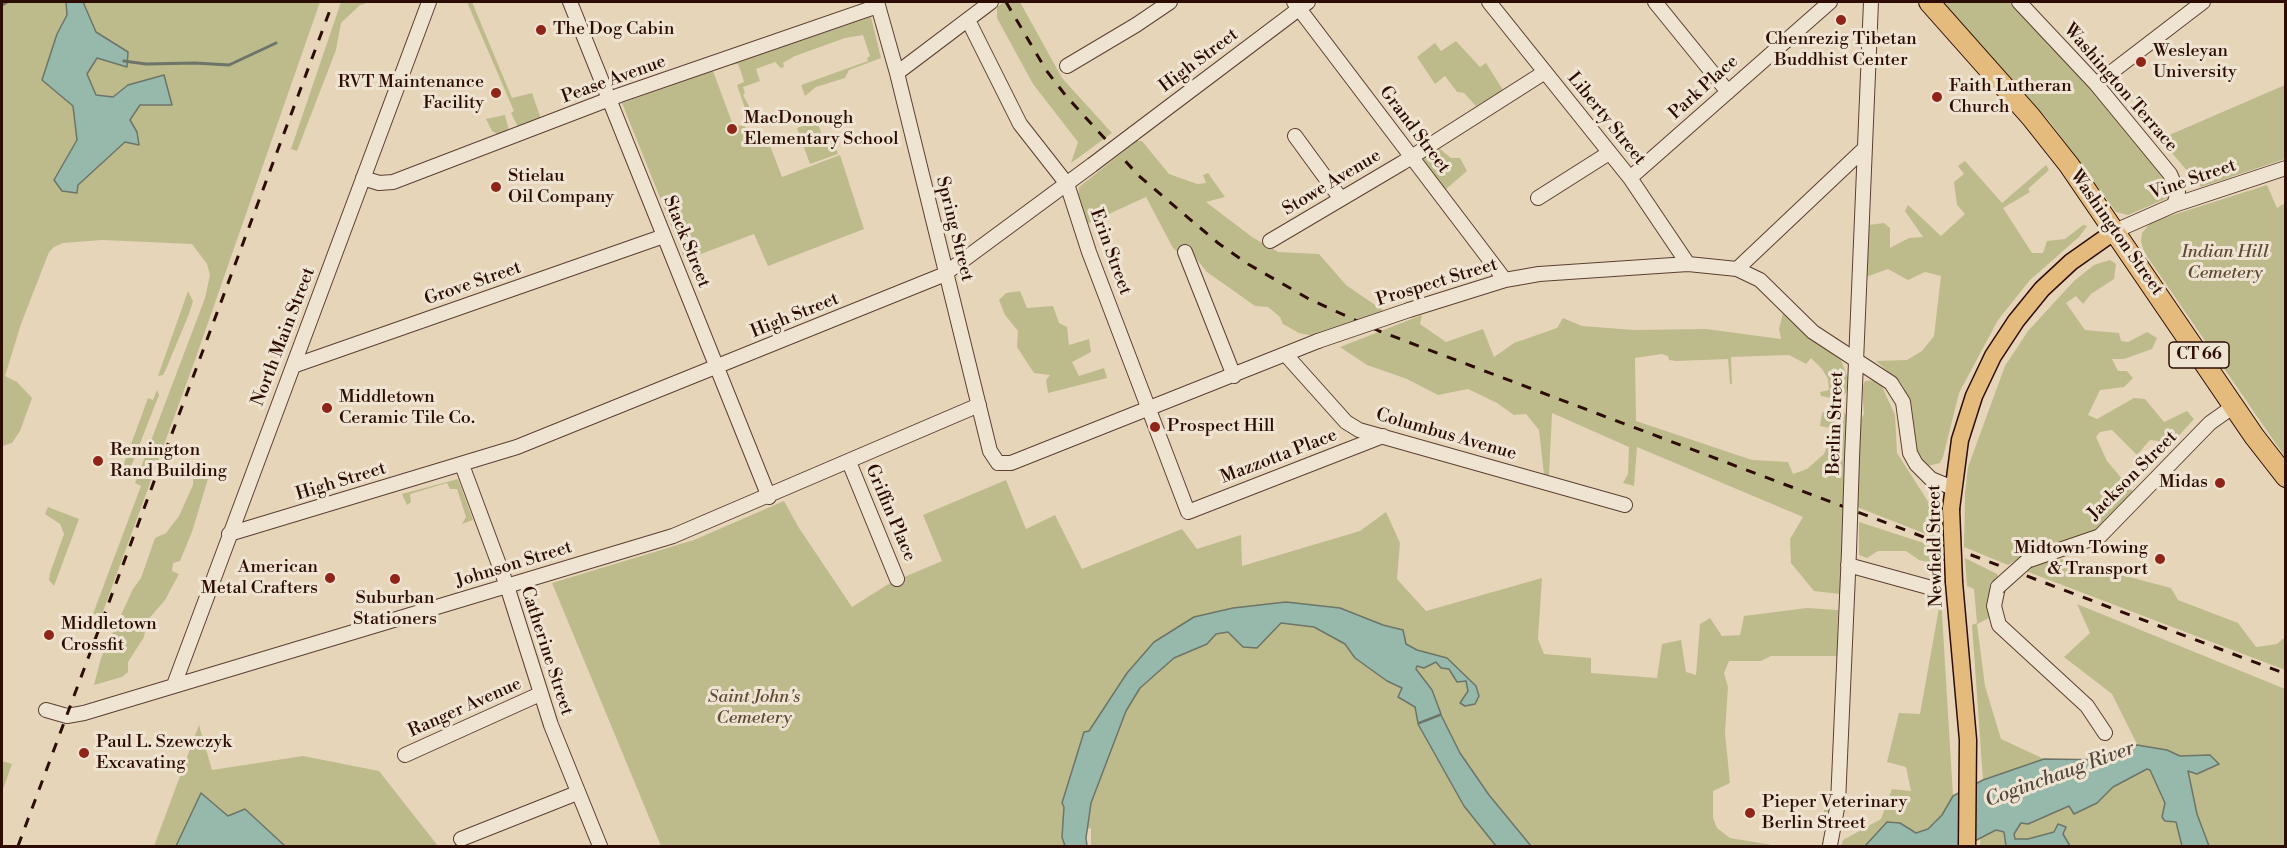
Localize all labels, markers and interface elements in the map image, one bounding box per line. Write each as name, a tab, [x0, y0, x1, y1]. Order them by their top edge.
marker: Chenrezig Tibetan Buddhist Center	[1834, 13, 1848, 27]
place label: The Dog Cabin	[553, 19, 674, 41]
street label: Washington Terrace	[2058, 19, 2182, 157]
marker: The Dog Cabin	[534, 23, 548, 37]
street label: High Street	[1155, 24, 1243, 98]
place label: Chenrezig Tibetan Buddhist Center	[1765, 29, 1917, 72]
place label: Wesleyan University	[2153, 41, 2237, 84]
street label: Pease Avenue	[559, 51, 669, 109]
street label: Park Place	[1665, 51, 1743, 125]
marker: Wesleyan University	[2134, 55, 2148, 69]
street label: Liberty Street	[1562, 68, 1650, 170]
place label: RVT Maintenance Facility	[338, 72, 484, 115]
place label: Faith Lutheran Church	[1949, 76, 2072, 118]
street label: Grand Street	[1374, 82, 1454, 178]
marker: RVT Maintenance Facility	[489, 86, 503, 100]
marker: Faith Lutheran Church	[1930, 90, 1944, 104]
place label: MacDonough Elementary School	[744, 108, 899, 150]
marker: MacDonough Elementary School	[725, 122, 739, 136]
street label: Stowe Avenue	[1279, 145, 1385, 221]
street label: Vine Street	[2147, 155, 2239, 205]
place label: Stielau Oil Company	[508, 166, 614, 208]
street label: Washington Street	[2065, 166, 2167, 300]
street label: Spring Street	[931, 174, 977, 284]
marker: Stielau Oil Company	[489, 180, 503, 194]
street label: Stack Street	[658, 193, 714, 291]
street label: Erin Street	[1084, 206, 1136, 298]
park label: Indian Hill Cemetery	[2181, 242, 2269, 284]
street label: Prospect Street	[1374, 254, 1500, 312]
street label: Grove Street	[422, 257, 524, 311]
street label: North Main Street	[248, 265, 320, 409]
street label: High Street	[748, 289, 842, 343]
road number: CT 66	[2169, 342, 2229, 368]
street label: Berlin Street	[1823, 371, 1849, 475]
place label: Middletown Ceramic Tile Co.	[339, 387, 475, 430]
marker: Middletown Ceramic Tile Co.	[320, 401, 334, 415]
street label: Columbus Avenue	[1373, 405, 1519, 465]
place label: Prospect Hill	[1167, 416, 1275, 438]
marker: Prospect Hill	[1148, 420, 1162, 434]
street label: Mazzotta Place	[1218, 425, 1340, 489]
street label: Jackson Street	[2084, 427, 2182, 525]
place label: Remington Rand Building	[110, 440, 227, 482]
marker: Remington Rand Building	[91, 454, 105, 468]
street label: High Street	[293, 458, 389, 506]
street label: Griffin Place	[860, 461, 920, 565]
place label: Midas	[2159, 472, 2208, 494]
marker: Midas	[2213, 476, 2227, 490]
street label: Newfield Street	[1924, 484, 1948, 608]
street label: Johnson Street	[453, 537, 575, 593]
place label: Midtown Towing & Transport	[2014, 538, 2148, 580]
marker: Midtown Towing & Transport	[2153, 552, 2167, 566]
place label: American Metal Crafters	[201, 557, 318, 600]
marker: American Metal Crafters	[323, 571, 337, 585]
marker: Suburban Stationers	[388, 572, 402, 586]
street label: Catherine Street	[515, 584, 577, 718]
place label: Suburban Stationers	[353, 588, 437, 630]
place label: Middletown Crossfit	[61, 614, 157, 656]
marker: Middletown Crossfit	[42, 628, 56, 642]
street label: Ranger Avenue	[405, 673, 525, 743]
park label: Saint John's Cemetery	[708, 687, 800, 730]
place label: Paul L. Szewczyk Excavating	[96, 732, 232, 774]
water label: Coginchaug River	[1982, 737, 2138, 813]
marker: Paul L. Szewczyk Excavating	[77, 746, 91, 760]
place label: Pieper Veterinary Berlin Street	[1762, 792, 1907, 834]
marker: Pieper Veterinary Berlin Street	[1743, 806, 1757, 820]

